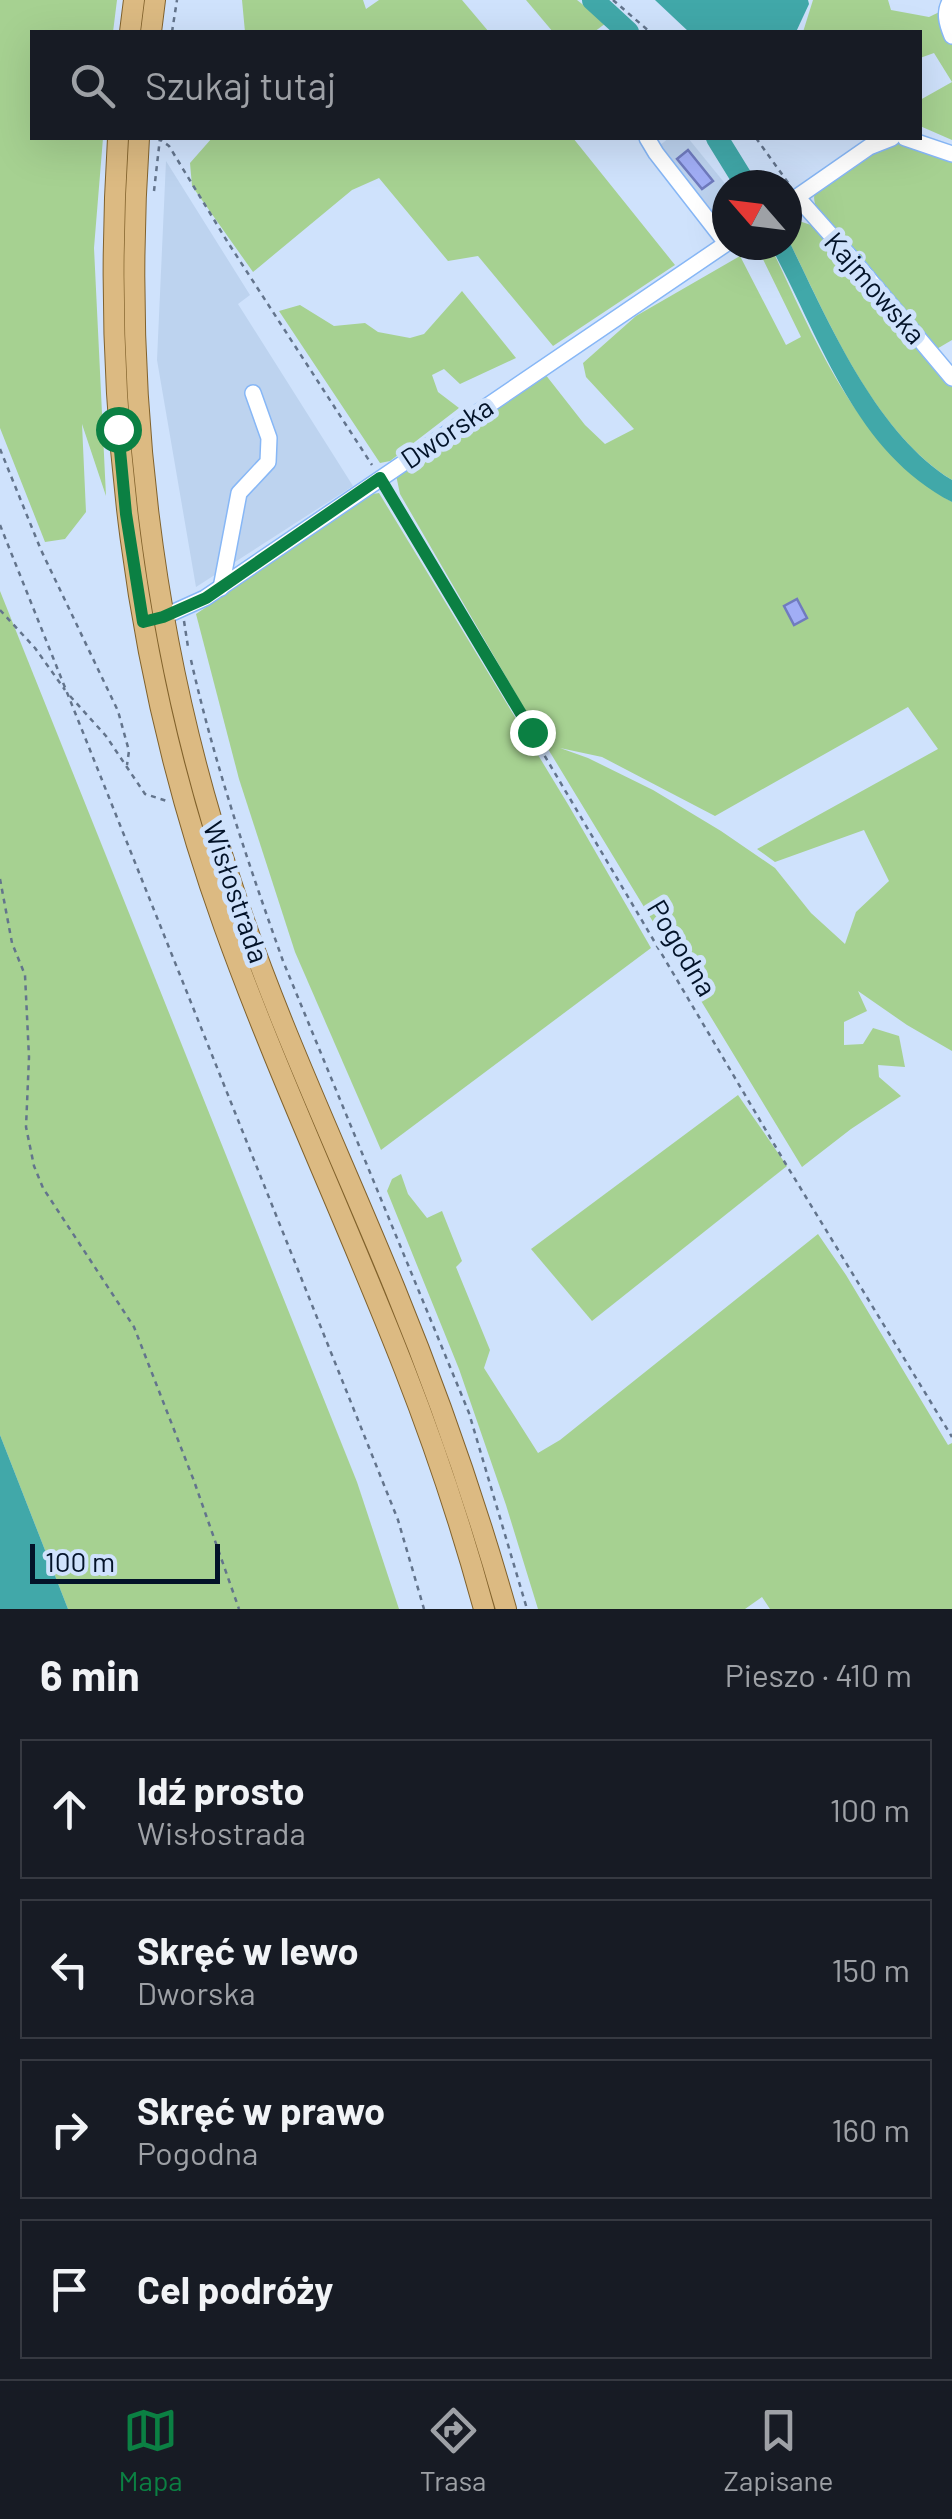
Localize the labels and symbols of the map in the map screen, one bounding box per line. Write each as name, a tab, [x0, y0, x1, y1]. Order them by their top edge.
north arrow	[712, 170, 802, 260]
street label: Kajmowska	[818, 225, 933, 350]
street label: Dworska	[394, 389, 499, 475]
route start	[96, 407, 142, 453]
route end	[510, 710, 556, 756]
street label: Wisłostrada	[197, 816, 277, 967]
street label: Pogodna	[641, 893, 725, 1002]
scale bar	[30, 1539, 220, 1584]

